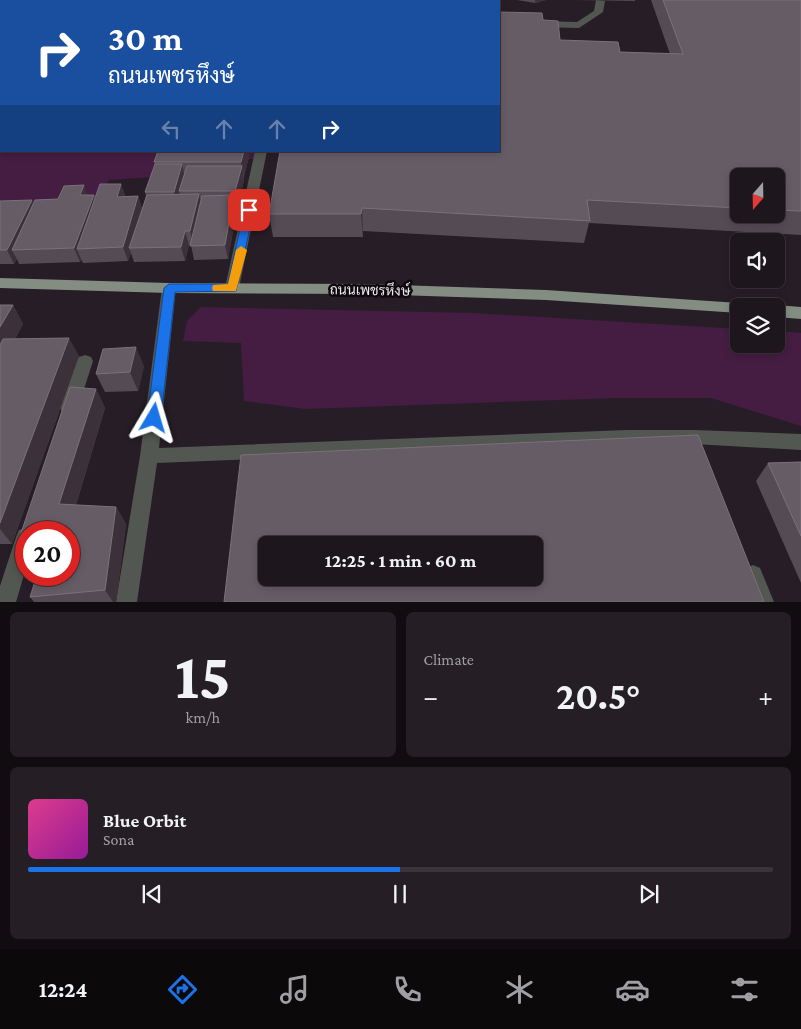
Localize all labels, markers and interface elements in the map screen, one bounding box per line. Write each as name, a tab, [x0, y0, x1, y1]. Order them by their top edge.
text: 30 m	[108, 19, 183, 58]
icon: right	[25, 20, 90, 85]
text: ถนนเพชรหึงษ์	[108, 63, 234, 88]
icon: left	[157, 115, 185, 143]
icon: ahead	[210, 115, 238, 143]
icon: ahead	[263, 115, 291, 143]
icon: right	[316, 115, 344, 143]
north arrow	[730, 168, 785, 222]
map controls	[730, 168, 785, 353]
pin	[228, 189, 270, 231]
icon: arrive	[235, 196, 263, 224]
button: sound	[730, 233, 785, 288]
street label: ถนนเพชรหึงษ์	[330, 280, 411, 299]
button: layers	[730, 298, 785, 353]
position arrow	[127, 391, 179, 443]
speed limit sign: 20	[15, 521, 80, 586]
text: 12:25 · 1 min · 60 m	[325, 550, 476, 571]
text: 15	[175, 640, 231, 712]
text: Climate	[424, 651, 474, 668]
text: 20.5°	[556, 675, 641, 717]
text: −	[424, 681, 438, 712]
text: +	[758, 681, 773, 712]
text: km/h	[186, 709, 220, 726]
text: Blue Orbit	[103, 810, 186, 831]
text: Sona	[103, 831, 134, 848]
icon: previous	[138, 880, 166, 908]
icon: pause	[386, 880, 414, 908]
icon: next	[635, 880, 663, 908]
icon: directions	[165, 972, 200, 1007]
icon: music	[277, 972, 312, 1007]
icon: phone	[390, 972, 425, 1007]
icon: climate	[502, 972, 537, 1007]
icon: car	[615, 972, 650, 1007]
icon: filters	[727, 972, 762, 1007]
text: 12:24	[39, 977, 87, 1002]

